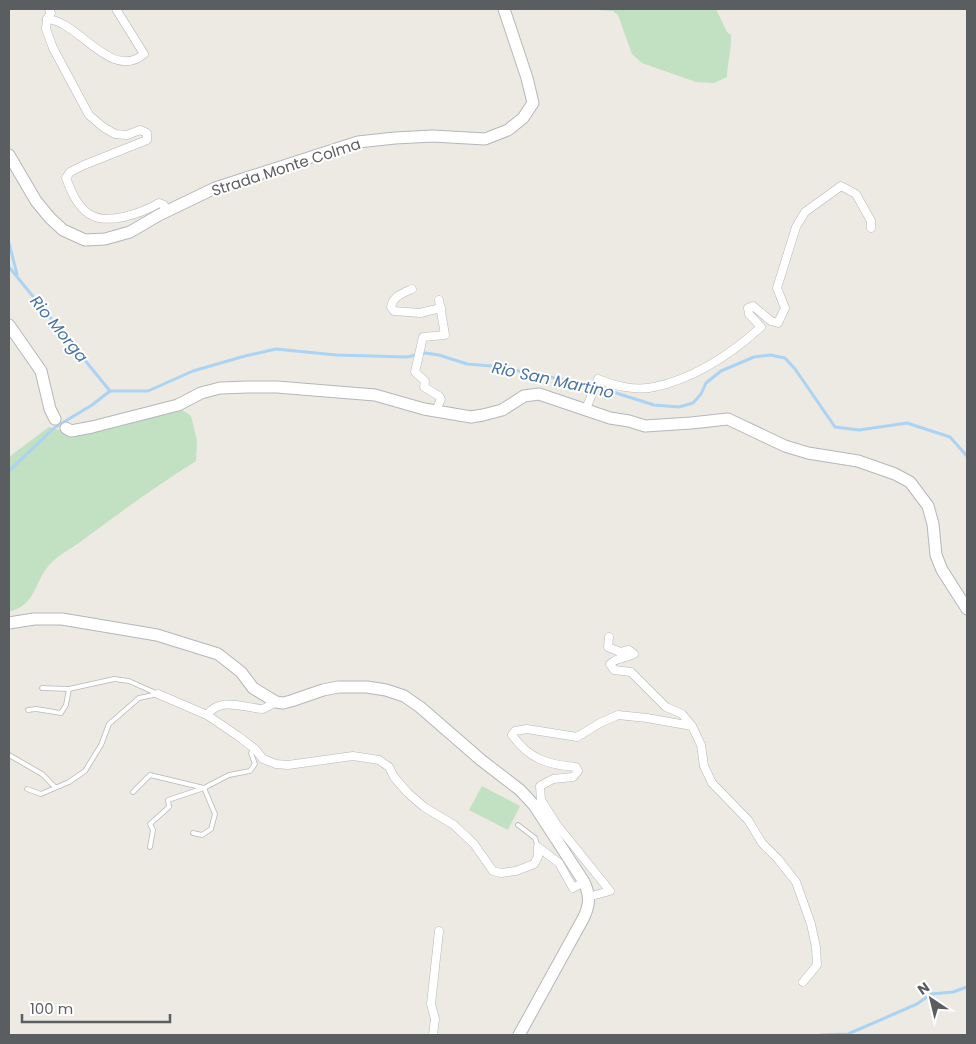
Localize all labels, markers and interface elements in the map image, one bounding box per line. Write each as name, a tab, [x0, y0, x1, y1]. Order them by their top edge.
street label: Strada Monte Colma	[209, 133, 363, 201]
water label: Rio Morga	[25, 291, 93, 368]
water label: Rio San Martino	[490, 356, 616, 404]
north arrow	[906, 974, 956, 1024]
text: N	[913, 977, 934, 1000]
scale bar	[22, 992, 170, 1024]
text: 100 m	[30, 998, 73, 1019]

